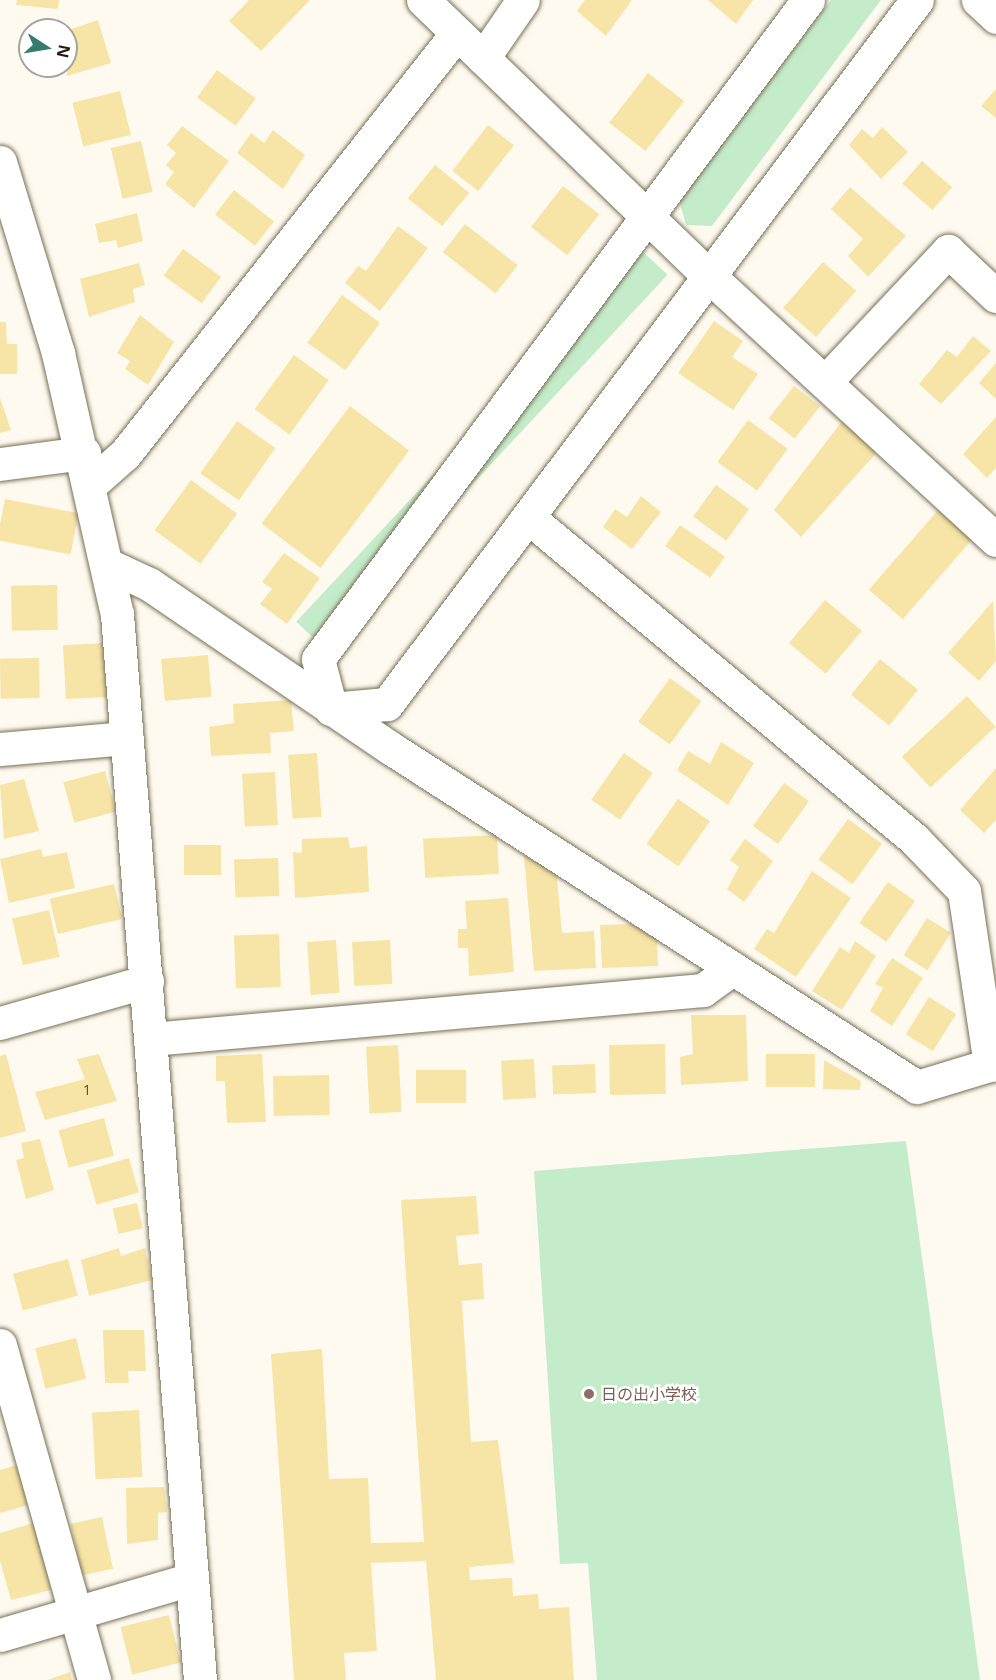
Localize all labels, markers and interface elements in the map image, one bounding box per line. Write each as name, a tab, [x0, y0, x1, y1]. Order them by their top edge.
north arrow	[18, 18, 78, 78]
text: N	[52, 43, 76, 60]
house number: 1	[83, 1082, 91, 1098]
place label: 日の出小学校	[601, 1384, 697, 1404]
marker: 日の出小学校	[582, 1387, 596, 1401]

